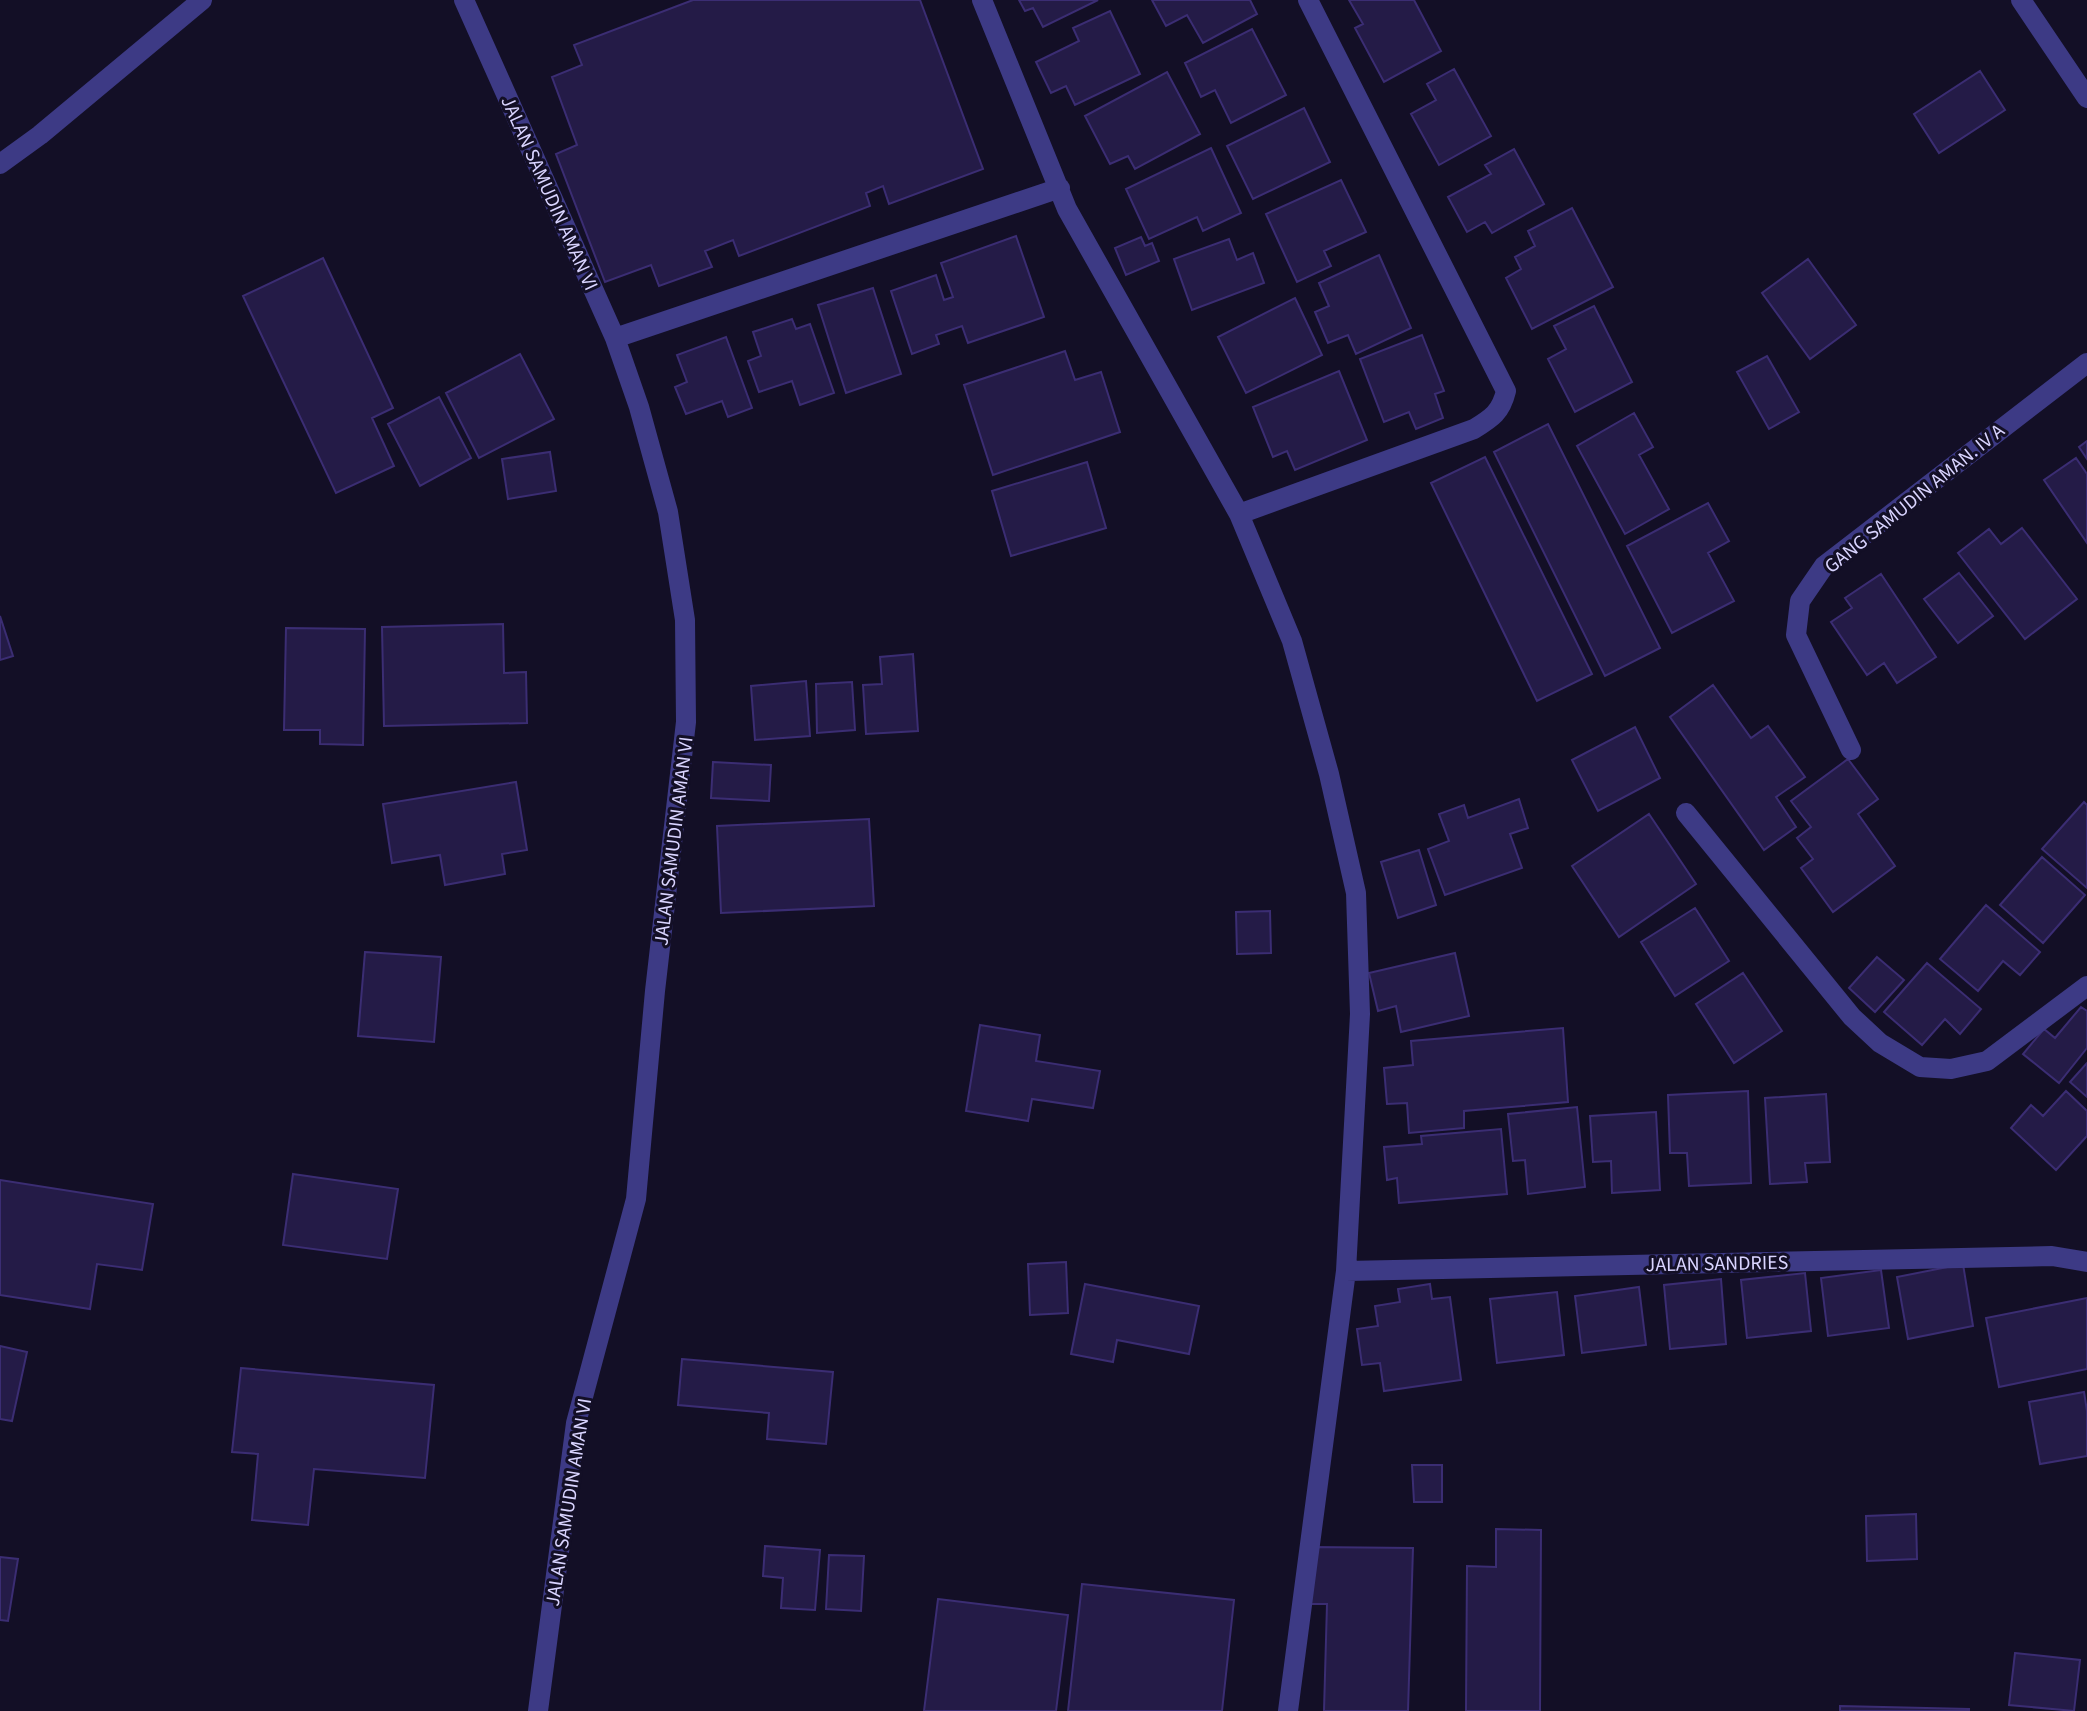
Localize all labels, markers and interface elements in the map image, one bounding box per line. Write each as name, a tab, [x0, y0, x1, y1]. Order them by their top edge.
street label: JALAN SAMUDIN AMAN VI	[494, 92, 605, 295]
street label: GANG SAMUDIN AMAN. IV A	[1819, 417, 2011, 580]
street label: JALAN SAMUDIN AMAN VI	[647, 735, 701, 947]
street label: JALAN SANDRIES	[1645, 1249, 1789, 1279]
street label: JALAN SAMUDIN AMAN VI	[539, 1396, 599, 1608]

